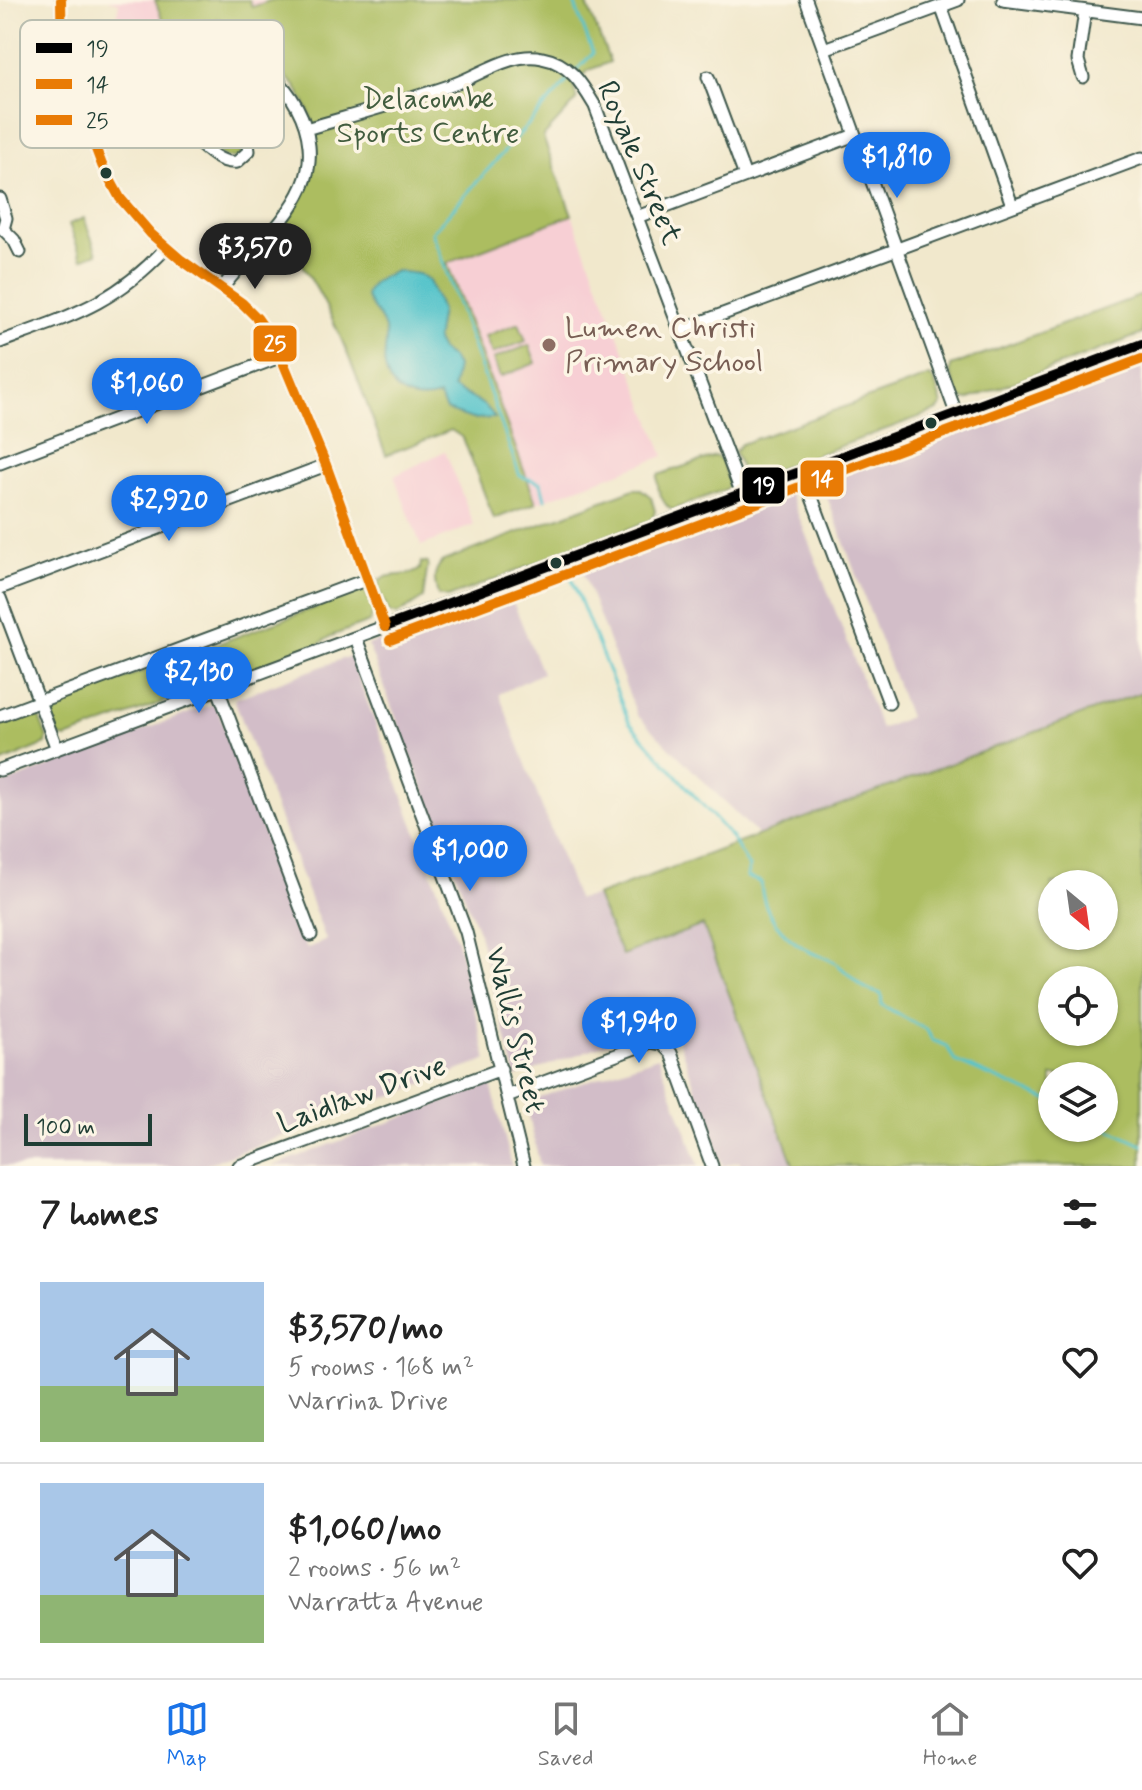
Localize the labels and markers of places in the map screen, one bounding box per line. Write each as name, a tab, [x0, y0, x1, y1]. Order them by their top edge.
pin: $1,810	[832, 132, 962, 200]
unlabelled marker	[98, 165, 114, 181]
pin: $3,570	[190, 223, 320, 291]
place label: Lumen Christi Primary School	[565, 309, 763, 382]
marker: Lumen Christi Primary School	[540, 336, 558, 354]
pin: $1,060	[82, 358, 212, 426]
unlabelled marker	[923, 415, 939, 431]
pin: $2,920	[104, 475, 234, 543]
unlabelled marker	[548, 555, 564, 571]
pin: $2,130	[134, 647, 264, 715]
pin: $1,000	[405, 825, 535, 893]
pin: $1,940	[574, 997, 704, 1065]

